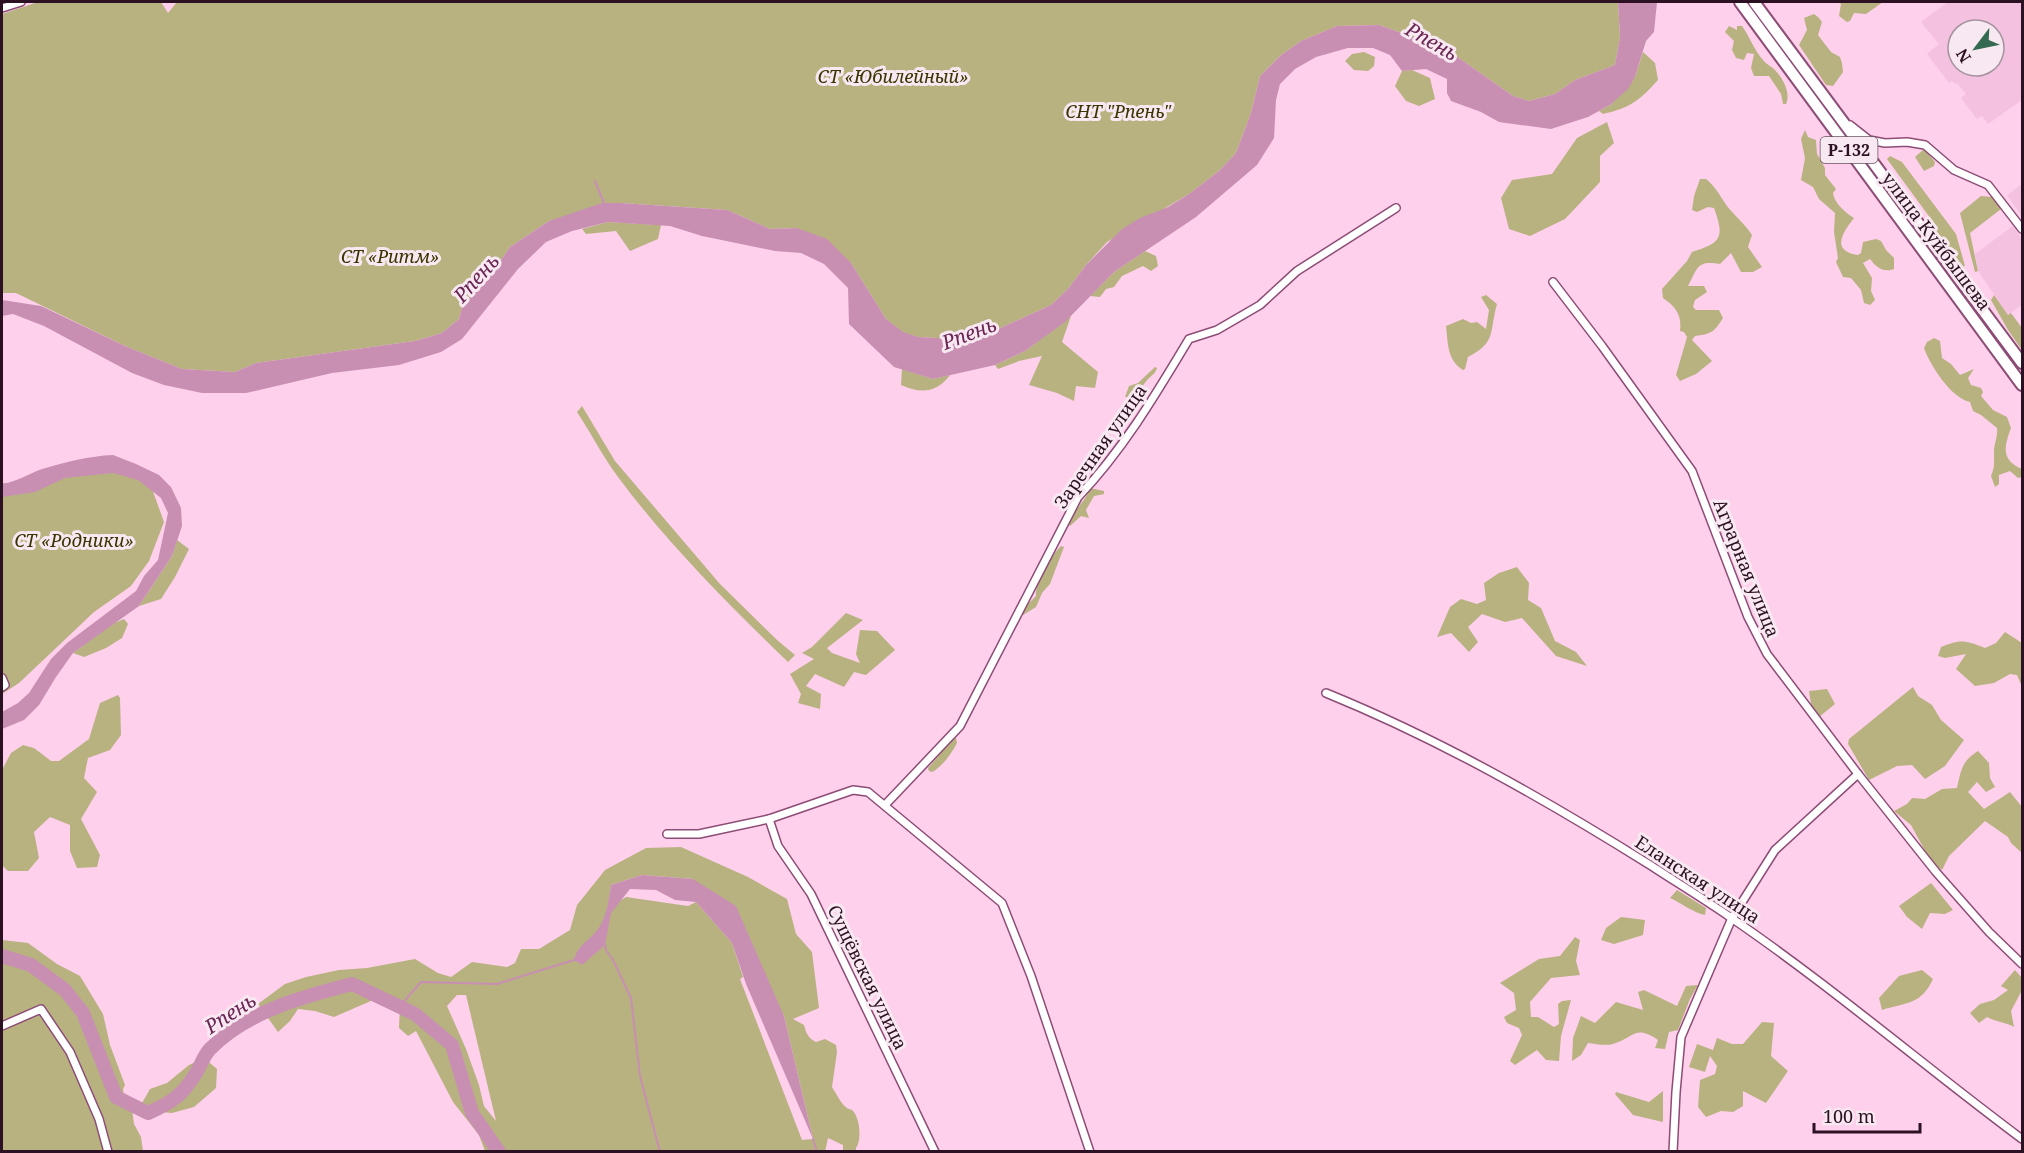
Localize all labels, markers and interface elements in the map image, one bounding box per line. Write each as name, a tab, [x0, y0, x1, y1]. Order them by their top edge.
water label: Рпень	[1400, 15, 1463, 67]
north arrow	[1946, 18, 2006, 78]
text: N	[1950, 44, 1976, 67]
park label: СТ «Юбилейный»	[818, 64, 968, 88]
park label: СНТ "Рпень"	[1065, 99, 1172, 123]
road number: Р-132	[1820, 137, 1878, 163]
street label: улица Куйбышева	[1877, 167, 1997, 315]
park label: СТ «Ритм»	[341, 244, 439, 268]
water label: Рпень	[446, 248, 505, 309]
water label: Рпень	[937, 310, 1000, 356]
street label: Заречная улица	[1048, 379, 1152, 513]
street label: Аграрная улица	[1708, 495, 1786, 641]
park label: СТ «Родники»	[14, 528, 134, 552]
street label: Еланская улица	[1631, 829, 1765, 929]
street label: Сущёвская улица	[823, 901, 913, 1053]
water label: Рпень	[198, 986, 261, 1040]
scale bar	[1814, 1096, 1920, 1134]
text: 100 m	[1823, 1104, 1875, 1128]

